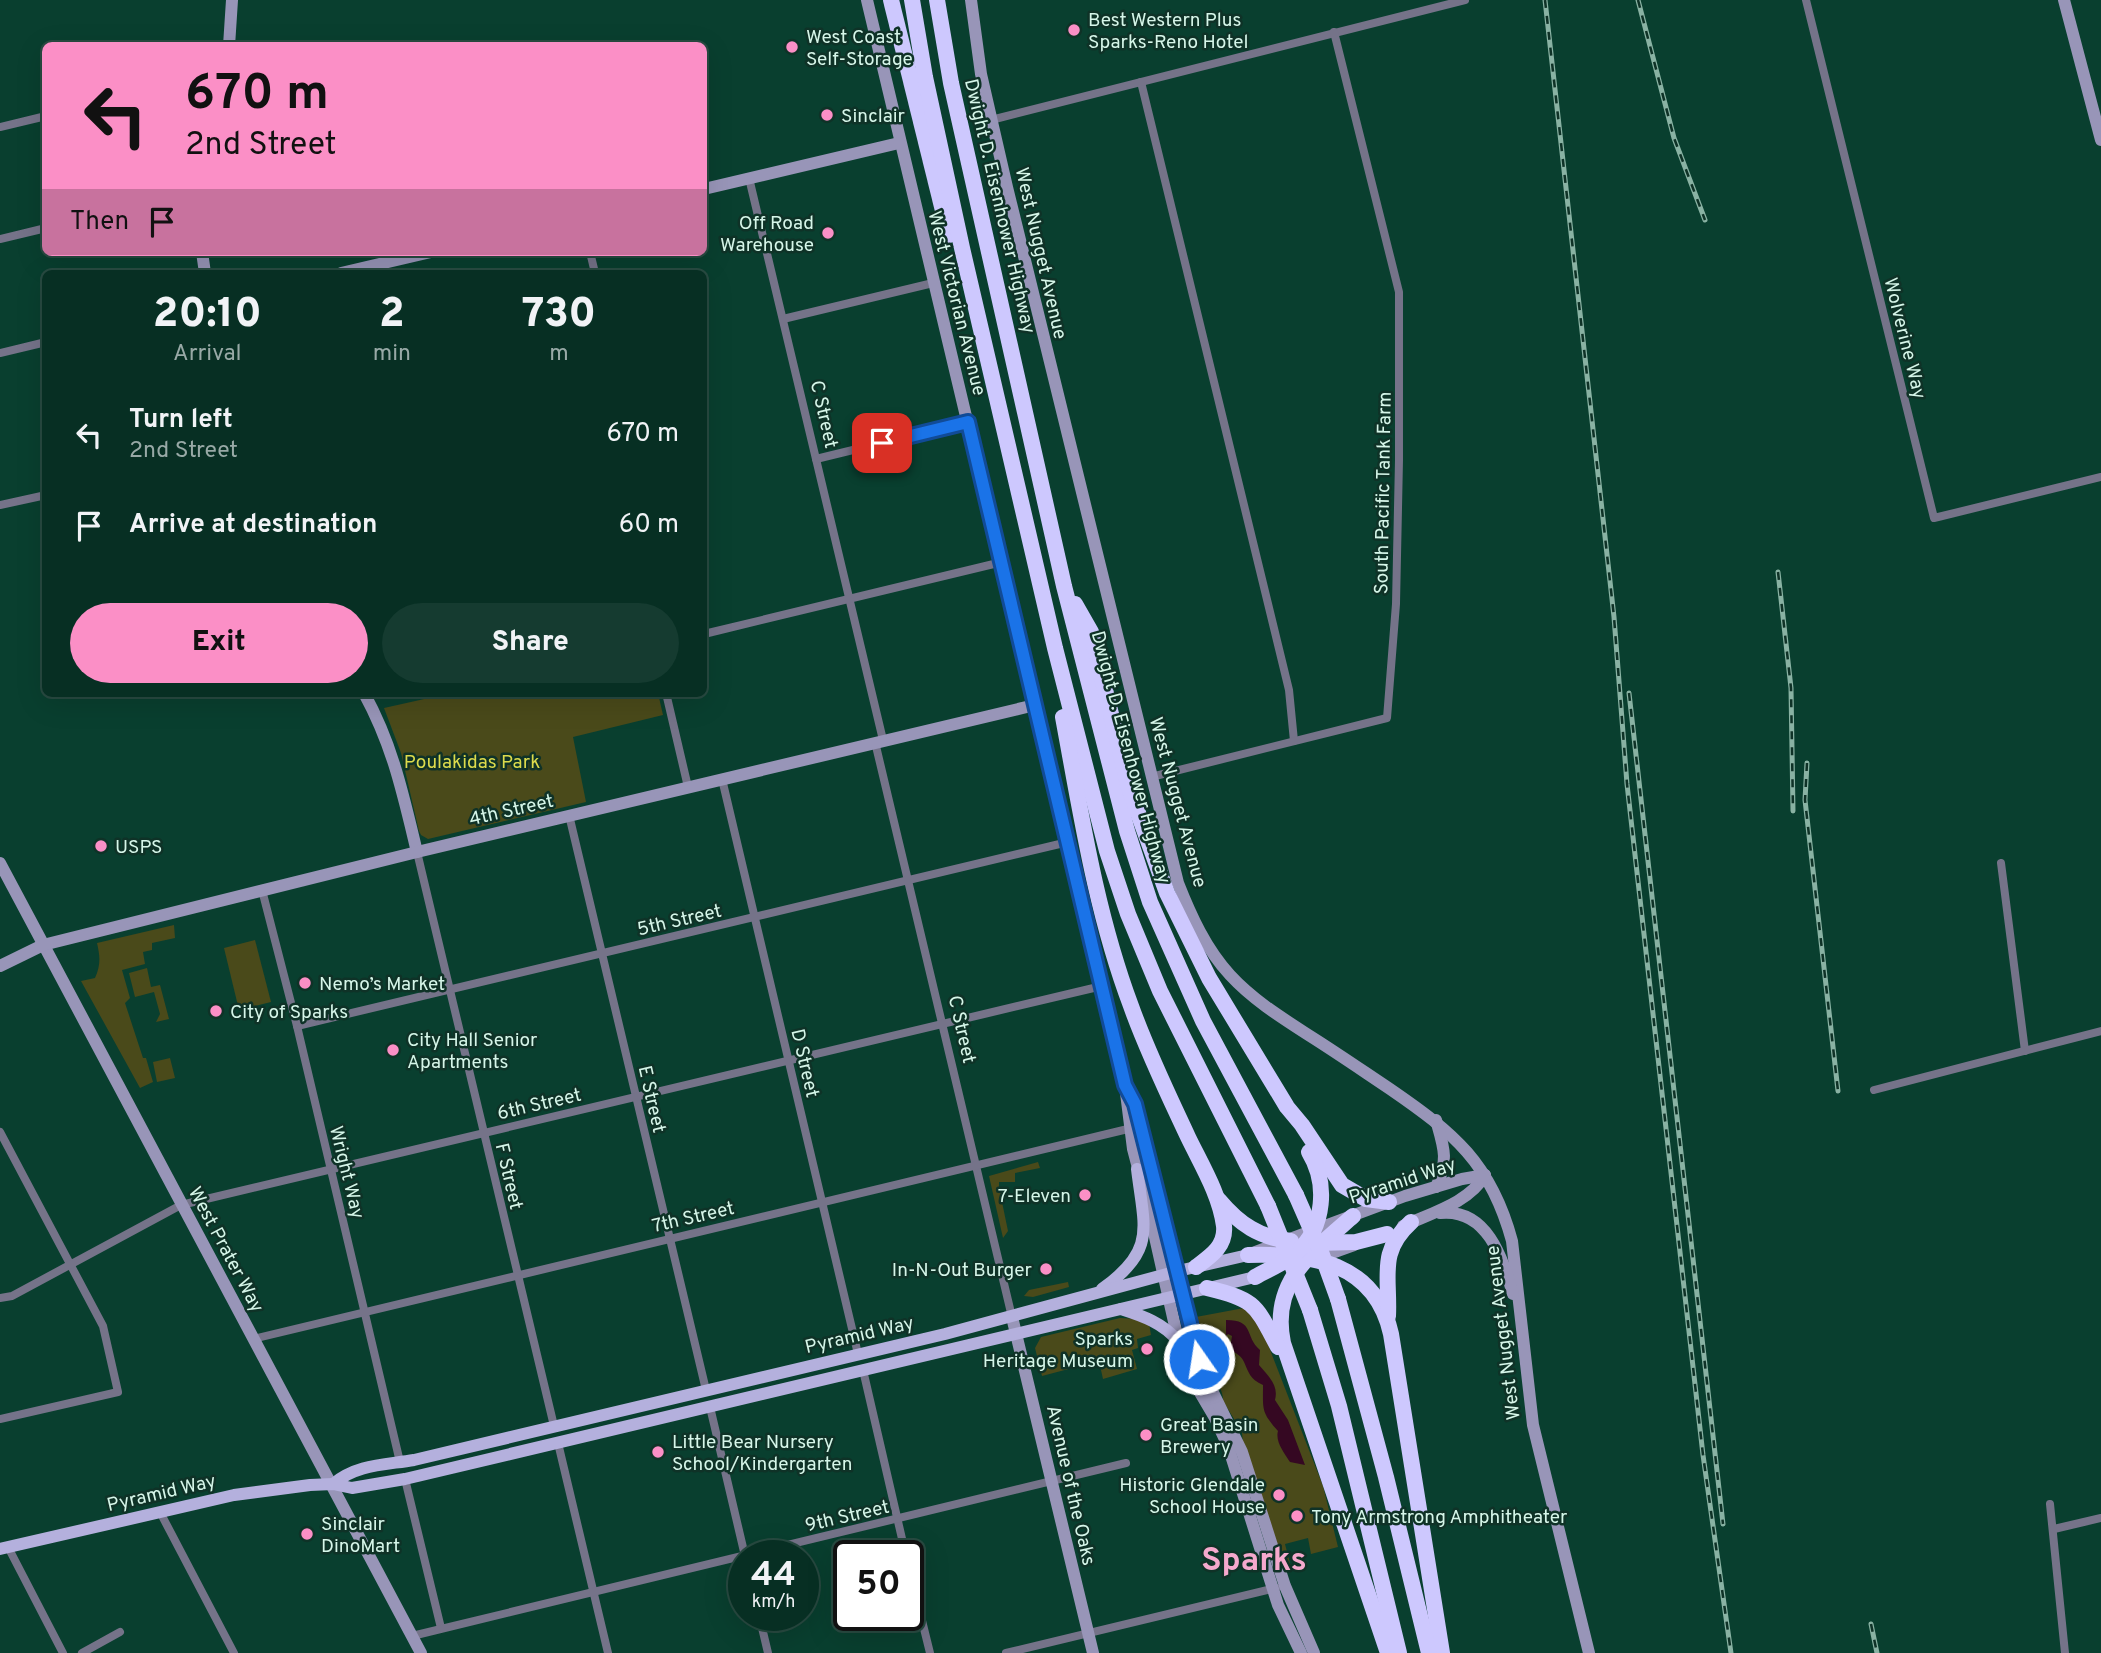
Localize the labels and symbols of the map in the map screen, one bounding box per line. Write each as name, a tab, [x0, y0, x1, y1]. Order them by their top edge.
place label: Best Western Plus Sparks-Reno Hotel	[1088, 9, 1248, 55]
marker: Best Western Plus Sparks-Reno Hotel	[1066, 22, 1082, 38]
place label: West Coast Self-Storage	[806, 26, 913, 72]
marker: West Coast Self-Storage	[784, 39, 800, 55]
street label: Dwight D. Eisenhower Highway	[958, 77, 1040, 336]
place label: Sinclair	[841, 105, 905, 129]
marker: Sinclair	[819, 107, 835, 123]
street label: West Nugget Avenue	[1009, 165, 1072, 342]
street label: West Victorian Avenue	[921, 209, 991, 398]
place label: Off Road Warehouse	[720, 212, 814, 258]
marker: Off Road Warehouse	[820, 225, 836, 241]
street label: Wolverine Way	[1877, 275, 1931, 402]
street label: C Street	[804, 378, 843, 451]
street label: South Pacific Tank Farm	[1370, 391, 1398, 595]
pin	[852, 413, 912, 473]
street label: Dwight D. Eisenhower Highway	[1085, 629, 1175, 887]
street label: West Nugget Avenue	[1143, 715, 1211, 890]
park label: Poulakidas Park	[404, 751, 540, 775]
street label: 4th Street	[467, 790, 556, 832]
place label: USPS	[115, 836, 162, 860]
marker: USPS	[93, 838, 109, 854]
street label: 5th Street	[635, 900, 724, 942]
place label: Nemo’s Market	[319, 973, 445, 997]
marker: Nemo’s Market	[297, 975, 313, 991]
street label: C Street	[942, 993, 981, 1066]
place label: City of Sparks	[230, 1001, 348, 1025]
marker: City of Sparks	[208, 1003, 224, 1019]
street label: D Street	[785, 1027, 824, 1100]
place label: City Hall Senior Apartments	[407, 1029, 538, 1075]
marker: City Hall Senior Apartments	[385, 1042, 401, 1058]
street label: E Street	[632, 1064, 670, 1135]
street label: 6th Street	[495, 1084, 584, 1126]
street label: Wright Way	[323, 1124, 369, 1221]
street label: F Street	[489, 1141, 527, 1212]
street label: Pyramid Way	[1346, 1153, 1459, 1211]
street label: West Prater Way	[182, 1183, 268, 1317]
place label: 7-Eleven	[998, 1185, 1071, 1209]
marker: 7-Eleven	[1077, 1187, 1093, 1203]
street label: 7th Street	[650, 1197, 737, 1239]
street label: West Nugget Avenue	[1481, 1244, 1527, 1421]
place label: In-N-Out Burger	[892, 1259, 1033, 1283]
marker: In-N-Out Burger	[1038, 1261, 1054, 1277]
street label: Pyramid Way	[803, 1312, 916, 1360]
position arrow	[1162, 1322, 1236, 1396]
place label: Sparks Heritage Museum	[983, 1328, 1133, 1374]
marker: Sparks Heritage Museum	[1139, 1341, 1155, 1357]
street label: Avenue of the Oaks	[1040, 1403, 1100, 1568]
place label: Great Basin Brewery	[1160, 1414, 1259, 1460]
marker: Great Basin Brewery	[1138, 1427, 1154, 1443]
place label: Little Bear Nursery School/Kindergarten	[672, 1431, 852, 1477]
marker: Little Bear Nursery School/Kindergarten	[650, 1444, 666, 1460]
street label: Pyramid Way	[105, 1470, 218, 1518]
place label: Historic Glendale School House	[1119, 1474, 1265, 1520]
marker: Historic Glendale School House	[1271, 1487, 1287, 1503]
street label: 9th Street	[803, 1496, 892, 1538]
place label: Tony Armstrong Amphitheater	[1311, 1506, 1568, 1530]
marker: Tony Armstrong Amphitheater	[1289, 1508, 1305, 1524]
place label: Sinclair DinoMart	[321, 1513, 400, 1559]
marker: Sinclair DinoMart	[299, 1526, 315, 1542]
speed limit sign: 50	[833, 1540, 924, 1631]
district label: Sparks	[1201, 1541, 1307, 1583]

